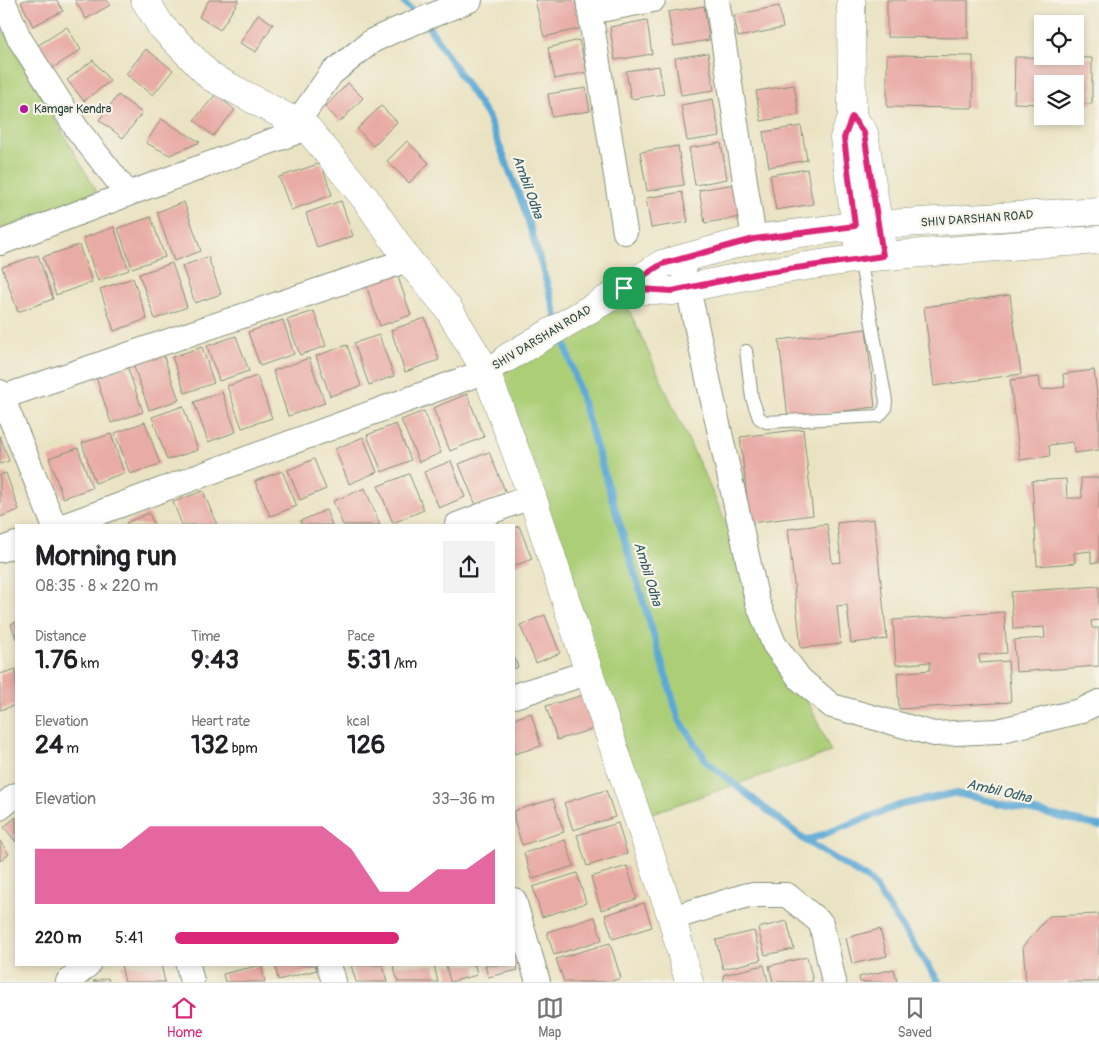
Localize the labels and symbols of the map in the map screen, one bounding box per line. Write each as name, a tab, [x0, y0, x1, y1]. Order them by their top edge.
place label: Kamgar Kendra	[34, 102, 112, 117]
marker: Kamgar Kendra	[18, 103, 30, 115]
water label: Ambil Odha	[509, 153, 548, 222]
street label: SHIV DARSHAN ROAD	[920, 208, 1034, 230]
pin	[603, 267, 645, 309]
street label: SHIV DARSHAN ROAD	[490, 302, 595, 374]
water label: Ambil Odha	[630, 540, 666, 609]
water label: Ambil Odha	[965, 775, 1034, 807]

